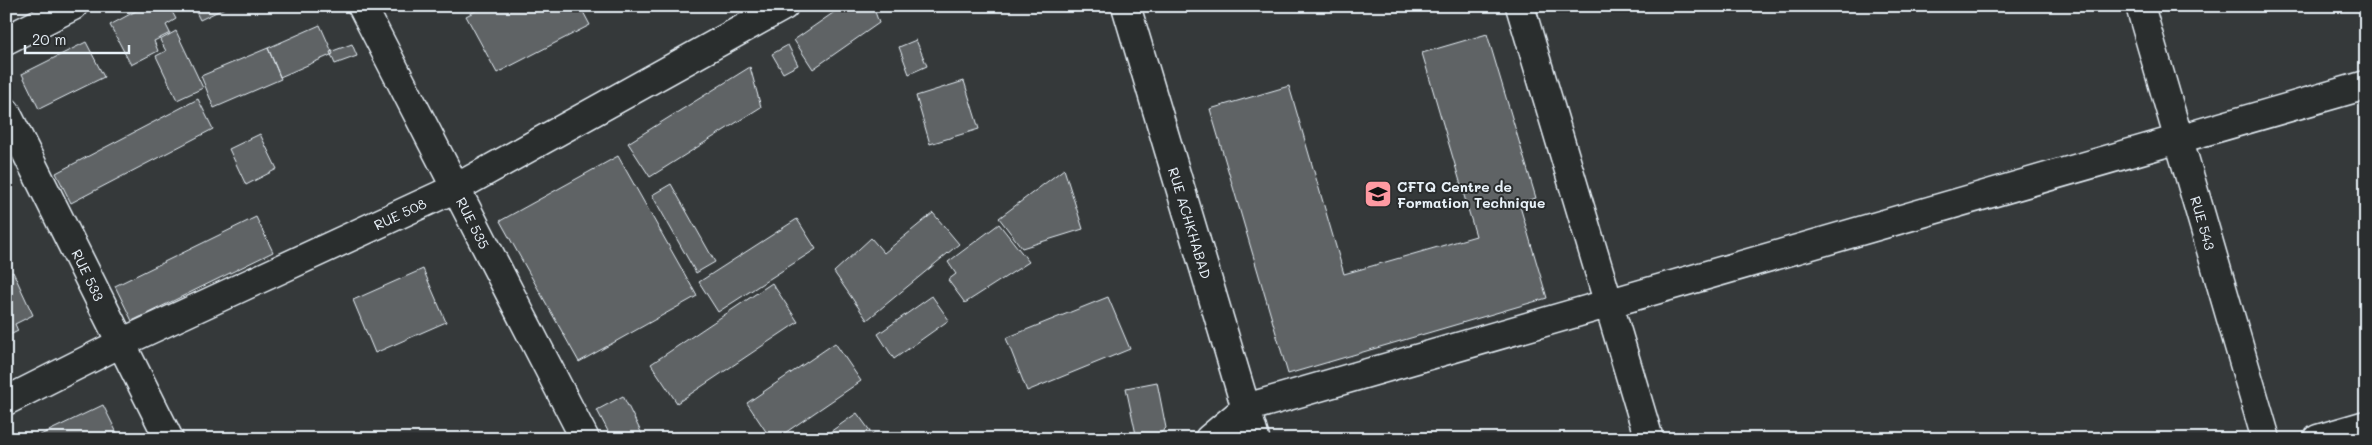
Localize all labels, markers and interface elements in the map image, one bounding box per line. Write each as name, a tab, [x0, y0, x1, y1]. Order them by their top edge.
scale bar	[25, 22, 129, 54]
text: 20 m	[32, 29, 66, 49]
street label: RUE ACHKHABAD	[1164, 165, 1216, 281]
place label: CFTQ Centre de Formation Technique	[1397, 177, 1545, 212]
school or university icon: CFTQ Centre de Formation Technique	[1363, 179, 1393, 209]
street label: RUE 508	[371, 194, 429, 234]
street label: RUE 535	[452, 194, 494, 252]
street label: RUE 543	[2186, 194, 2220, 252]
street label: RUE 533	[67, 246, 109, 304]

